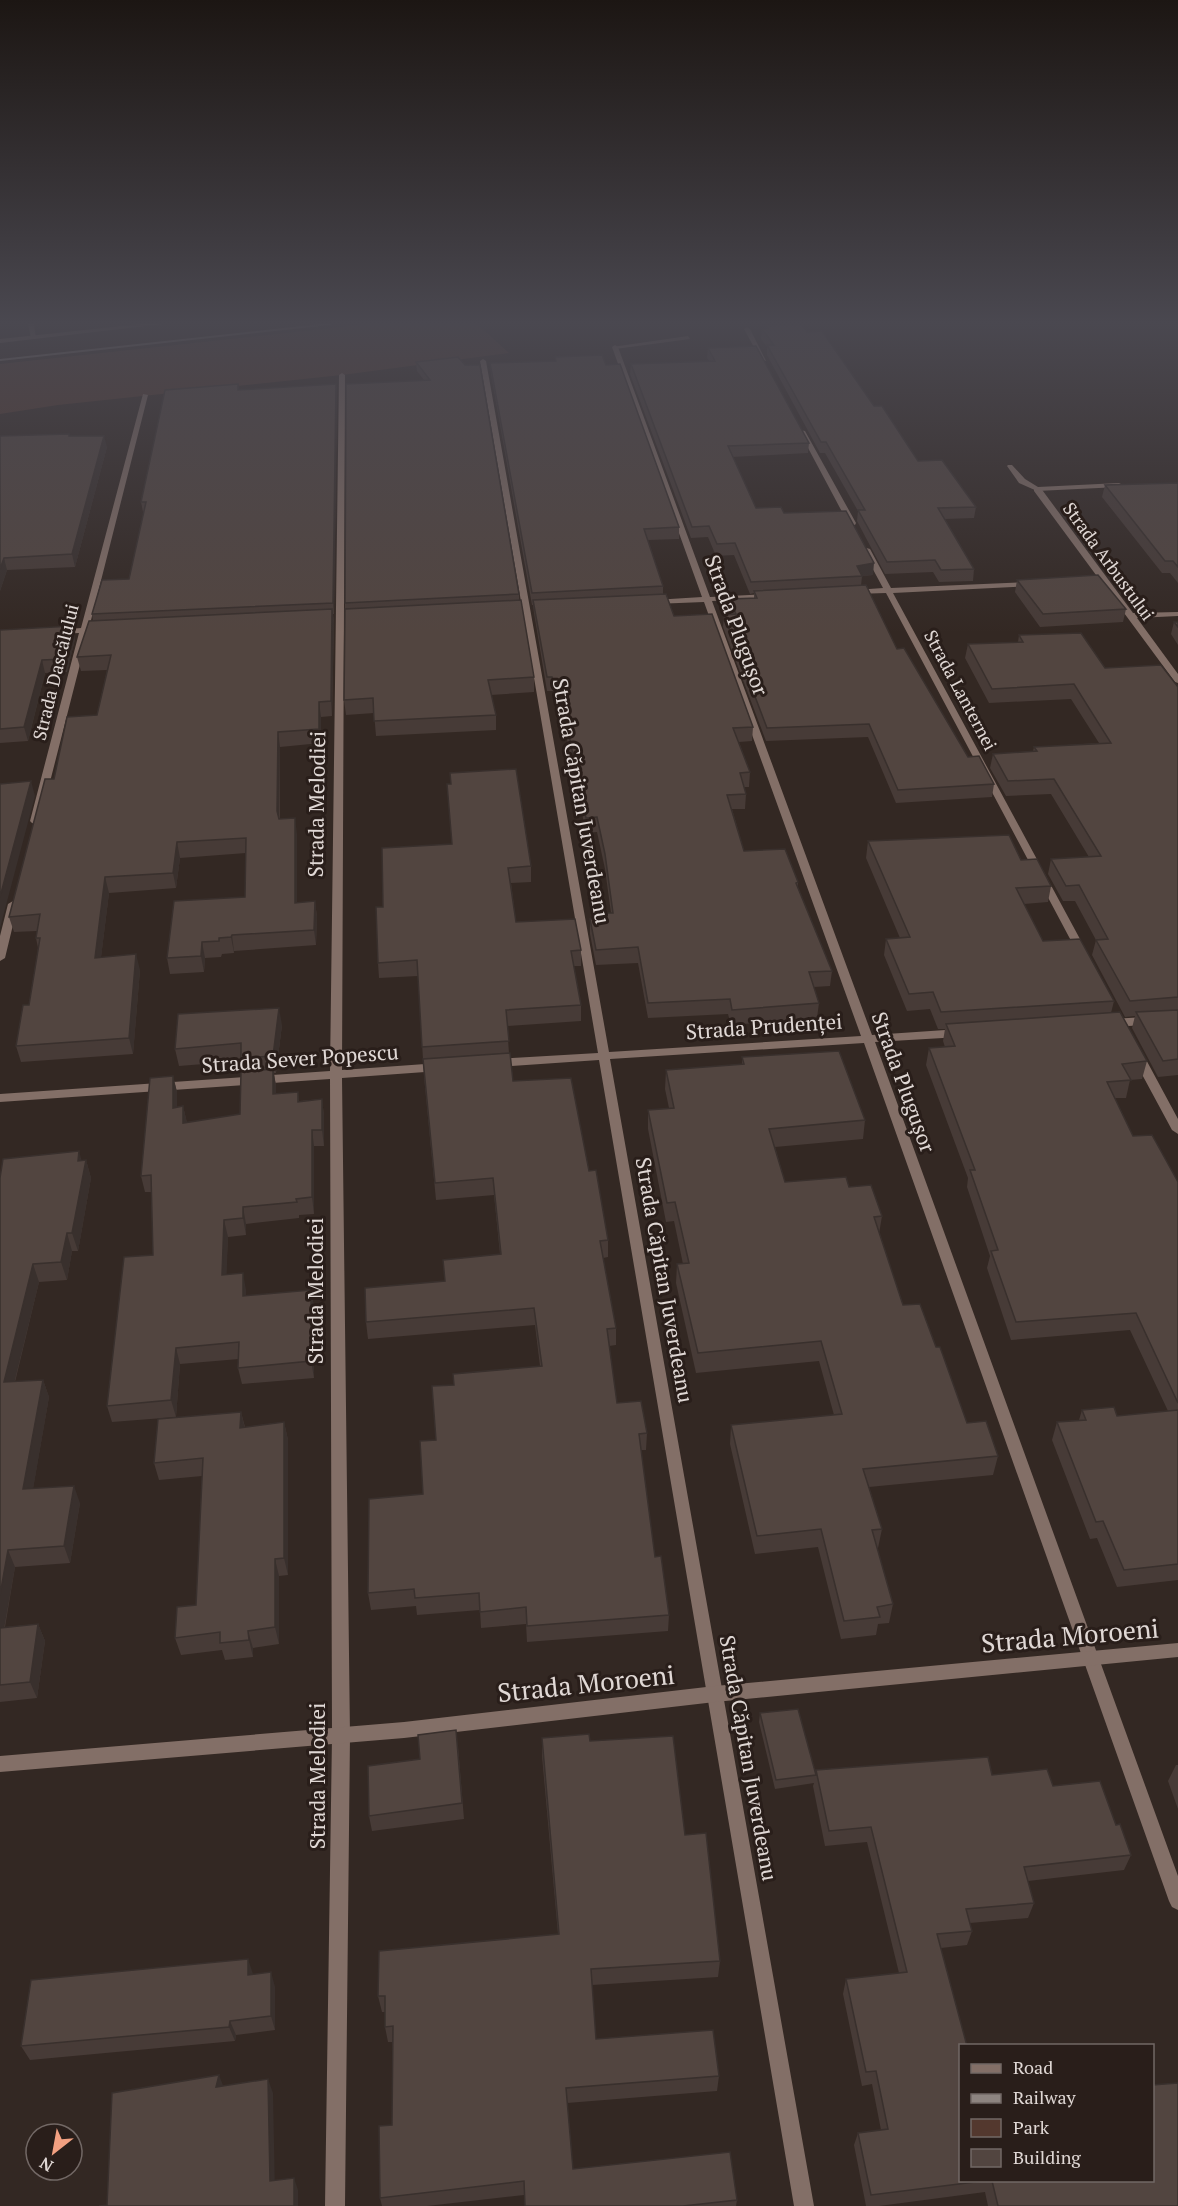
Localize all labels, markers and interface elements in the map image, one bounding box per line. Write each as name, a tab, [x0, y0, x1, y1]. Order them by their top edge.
street label: Strada Arbustului	[1058, 497, 1160, 625]
street label: Strada Plugușor	[699, 551, 775, 699]
street label: Strada Dascălului	[26, 601, 84, 743]
street label: Strada Lanternei	[919, 626, 1003, 754]
street label: Strada Căpitan Juverdeanu	[547, 676, 617, 926]
street label: Strada Melodiei	[301, 730, 331, 878]
street label: Strada Prudenței	[685, 1007, 843, 1045]
street label: Strada Plugușor	[866, 1008, 942, 1156]
street label: Strada Sever Popescu	[201, 1037, 399, 1079]
street label: Strada Căpitan Juverdeanu	[630, 1155, 700, 1405]
street label: Strada Melodiei	[301, 1218, 329, 1364]
street label: Strada Moroeni	[980, 1610, 1160, 1660]
street label: Strada Căpitan Juverdeanu	[714, 1633, 784, 1883]
street label: Strada Moroeni	[496, 1657, 676, 1709]
street label: Strada Melodiei	[303, 1703, 331, 1849]
legend	[959, 2044, 1154, 2182]
text: Road	[1013, 2055, 1053, 2079]
text: Railway	[1013, 2085, 1077, 2109]
text: Park	[1013, 2115, 1050, 2139]
north arrow	[24, 2122, 84, 2182]
text: Building	[1013, 2145, 1081, 2169]
text: N	[35, 2152, 57, 2177]

